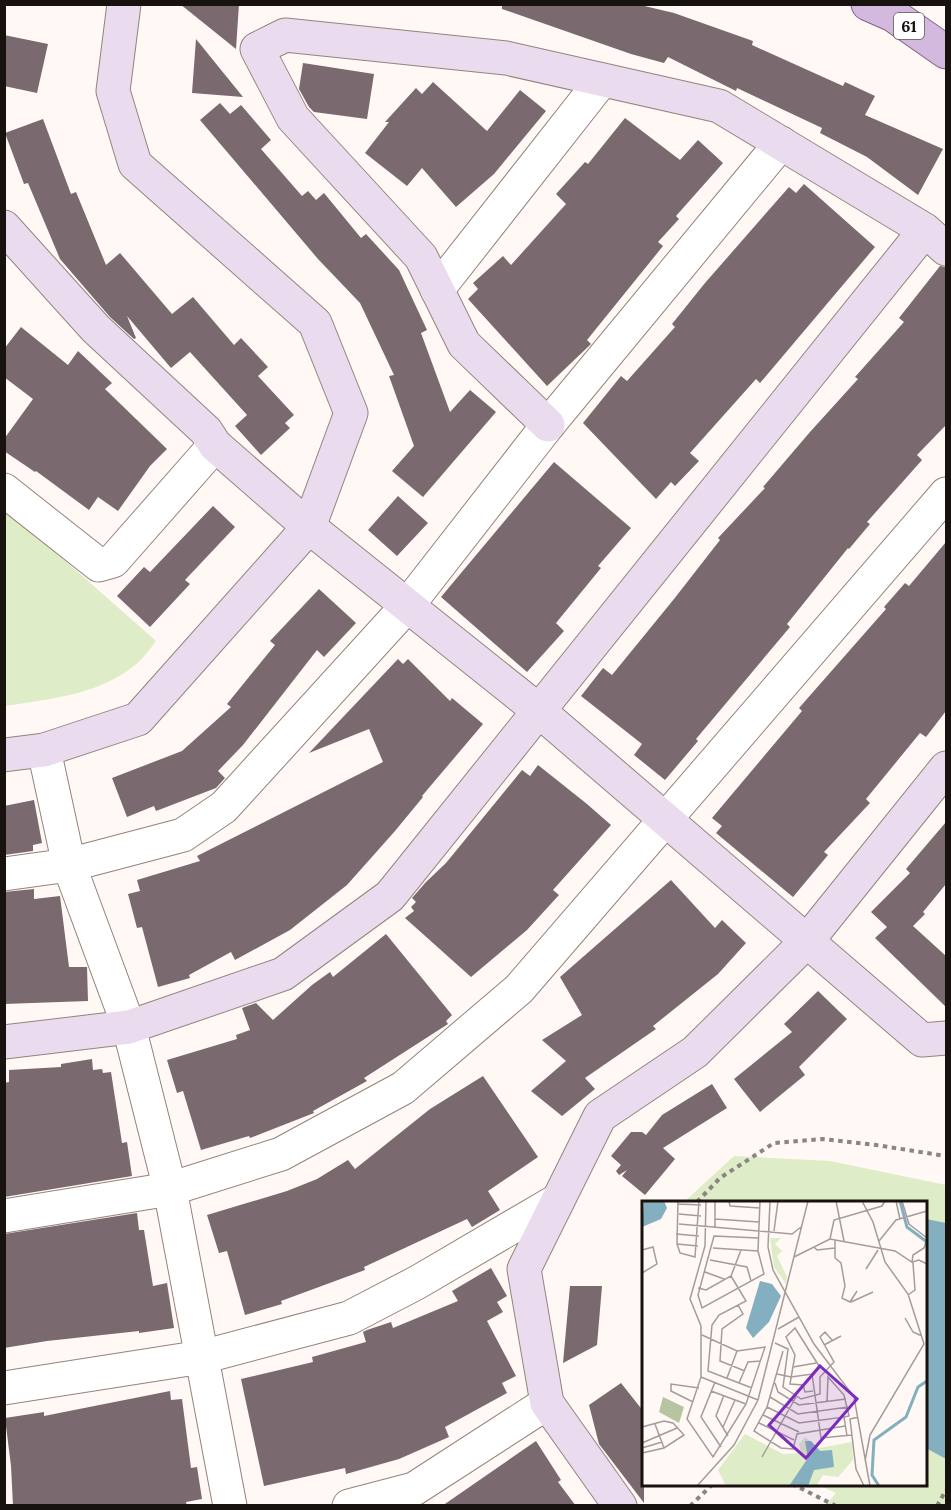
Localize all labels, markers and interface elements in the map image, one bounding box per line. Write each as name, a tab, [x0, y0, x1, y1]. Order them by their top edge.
road number: 61	[894, 13, 924, 39]
inset map	[642, 1201, 927, 1486]

